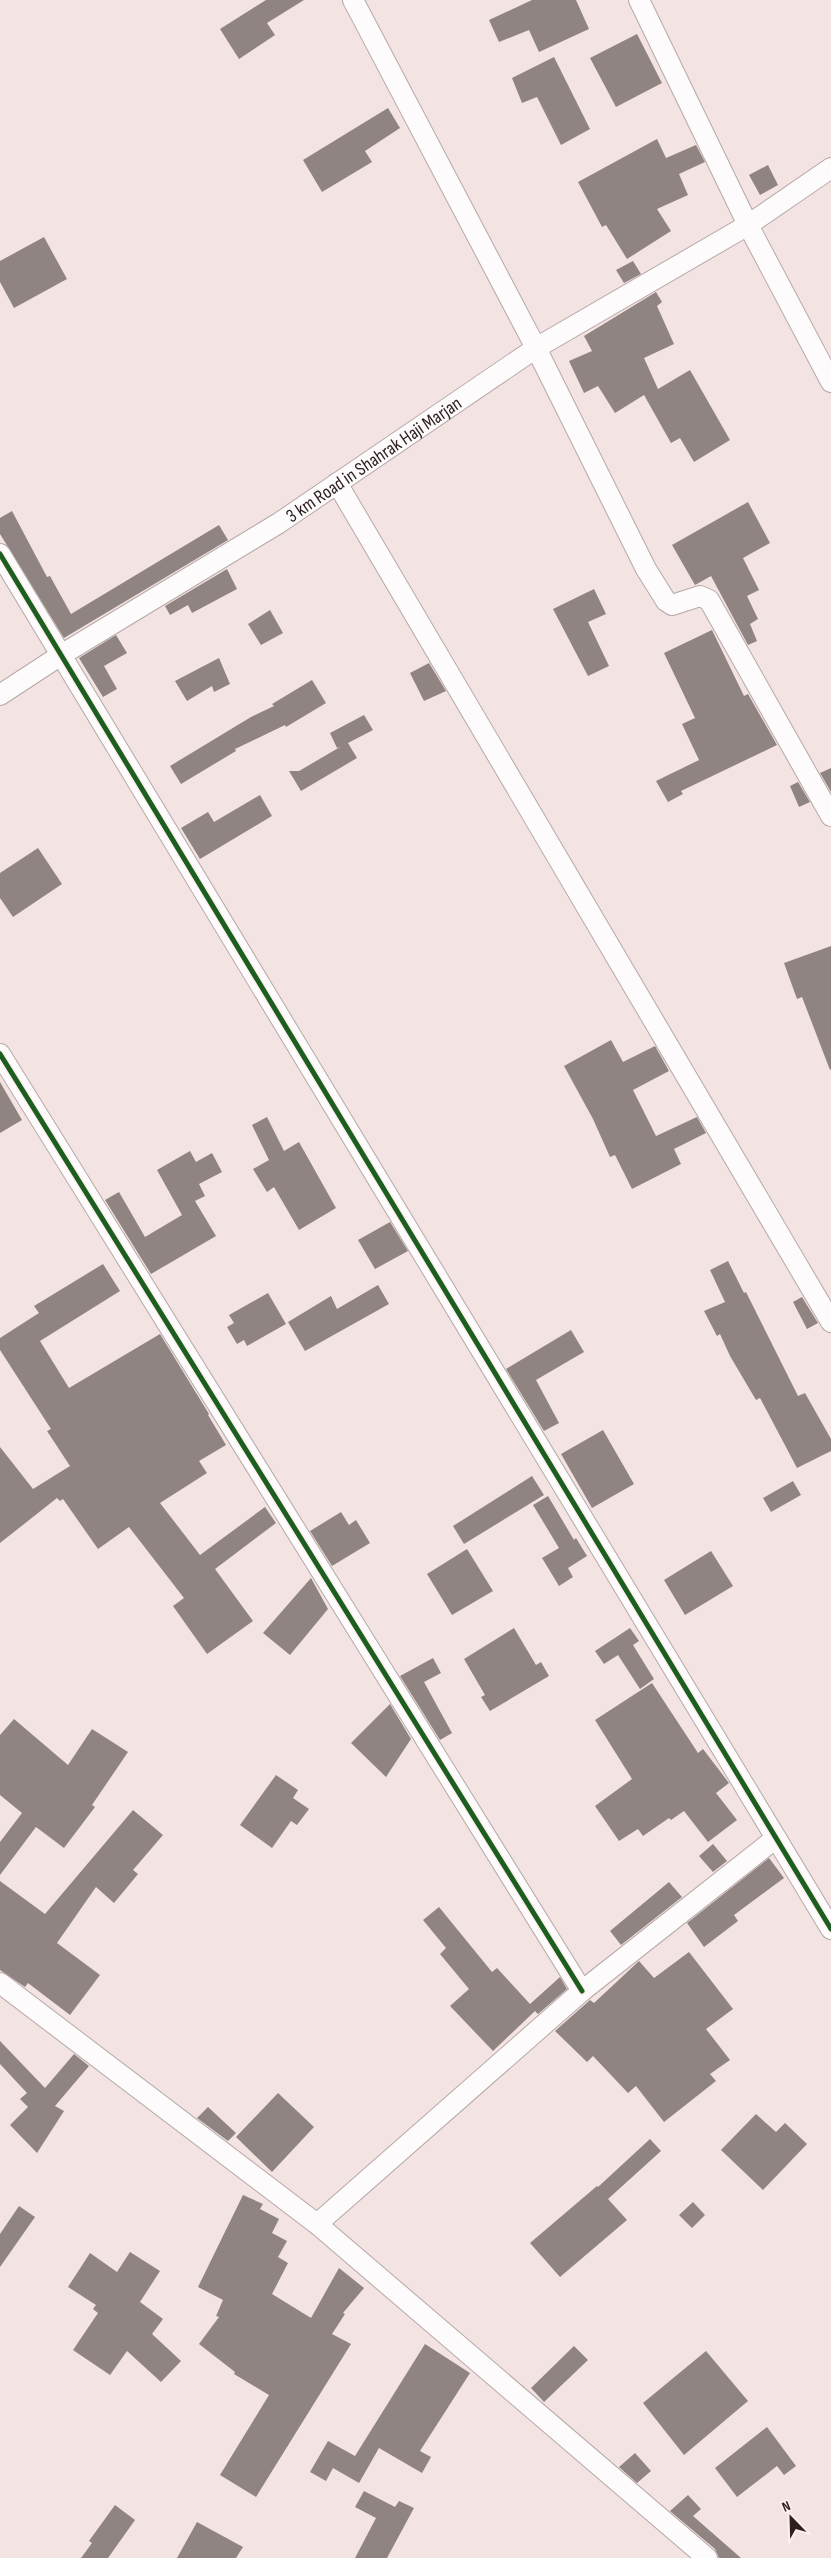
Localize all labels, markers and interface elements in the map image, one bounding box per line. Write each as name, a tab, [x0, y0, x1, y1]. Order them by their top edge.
street label: 3 km Road in Shahrak Haji Marjan	[282, 392, 466, 528]
north arrow	[766, 2493, 816, 2543]
text: N	[779, 2497, 793, 2516]

